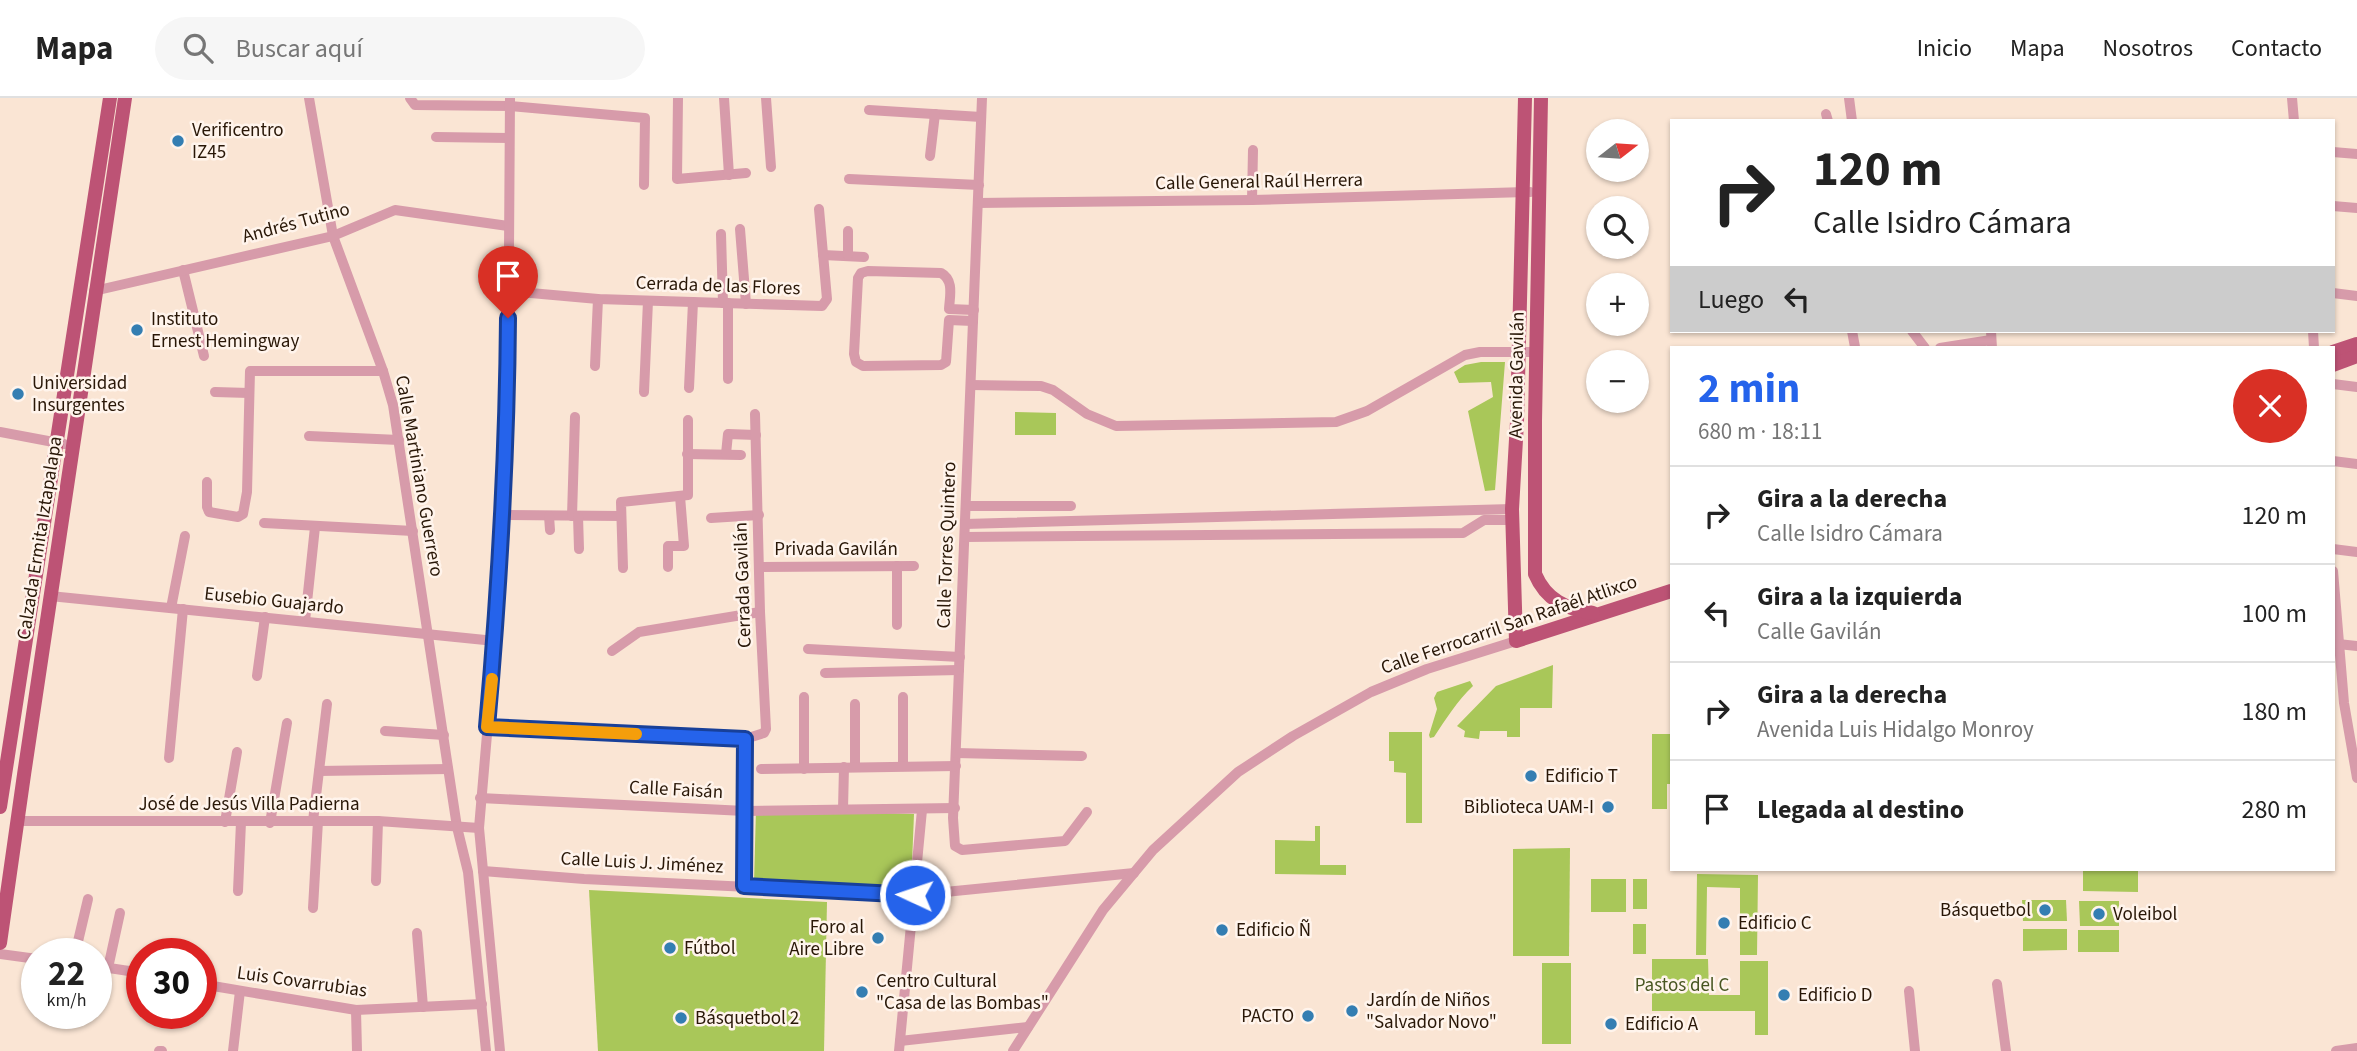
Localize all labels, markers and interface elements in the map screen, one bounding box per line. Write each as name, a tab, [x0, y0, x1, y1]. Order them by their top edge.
search box	[155, 17, 645, 80]
text: Mapa	[35, 25, 113, 72]
icon: search	[179, 29, 217, 67]
text: Buscar aquí	[235, 30, 363, 67]
text: Inicio	[1917, 31, 1972, 66]
text: Mapa	[2010, 31, 2065, 66]
text: Nosotros	[2103, 31, 2193, 66]
text: Contacto	[2231, 31, 2322, 66]
place label: Verificentro IZ45	[192, 117, 284, 166]
north arrow	[1586, 119, 1648, 182]
map controls	[1586, 119, 1649, 413]
marker: Verificentro IZ45	[170, 133, 186, 149]
text: 120 m	[1813, 135, 1942, 205]
icon: right	[1698, 147, 1789, 238]
street label: Calle General Raúl Herrera	[1155, 167, 1363, 197]
street label: Andrés Tutino	[239, 196, 353, 250]
button: search	[1586, 196, 1649, 259]
text: Calle Isidro Cámara	[1813, 200, 2072, 246]
pin	[478, 246, 538, 318]
icon: arrive	[489, 257, 527, 295]
street label: Cerrada de las Flores	[635, 270, 801, 302]
button: +	[1586, 273, 1649, 336]
icon: left	[1778, 280, 1816, 318]
text: Luego	[1698, 281, 1764, 318]
place label: Instituto Ernest Hemingway	[151, 306, 299, 355]
street label: Avenida Gavilán	[1502, 311, 1532, 439]
marker: Instituto Ernest Hemingway	[129, 322, 145, 338]
button: −	[1586, 350, 1649, 413]
text: 2 min	[1698, 359, 1800, 419]
button: close	[2233, 369, 2307, 443]
place label: Universidad Insurgentes	[32, 370, 127, 419]
street label: Calle Martiniano Guerrero	[388, 373, 450, 579]
marker: Universidad Insurgentes	[10, 386, 26, 402]
text: 680 m · 18:11	[1698, 415, 1822, 448]
street label: Calzada Ermita Iztapalapa	[11, 434, 69, 642]
street label: Calle Torres Quintero	[931, 461, 963, 629]
text: Gira a la derecha	[1757, 480, 1947, 517]
icon: right	[1698, 496, 1736, 534]
text: 120 m	[2241, 497, 2307, 534]
text: Calle Isidro Cámara	[1757, 517, 1943, 550]
street label: Cerrada Gavilán	[727, 521, 759, 649]
street label: Privada Gavilán	[774, 536, 898, 563]
street label: Calle Ferrocarril San Rafaél Atlixco	[1377, 568, 1641, 682]
text: Gira a la izquierda	[1757, 578, 1962, 615]
street label: Eusebio Guajardo	[203, 580, 345, 622]
icon: left	[1698, 594, 1736, 632]
text: 100 m	[2241, 595, 2307, 632]
text: Calle Gavilán	[1757, 615, 1882, 648]
text: Gira a la derecha	[1757, 676, 1947, 713]
icon: right	[1698, 692, 1736, 730]
text: 180 m	[2241, 693, 2307, 730]
text: Avenida Luis Hidalgo Monroy	[1757, 713, 2034, 746]
place label: Edificio T	[1545, 763, 1618, 790]
marker: Edificio T	[1523, 768, 1539, 784]
street label: Calle Faisán	[628, 774, 724, 806]
icon: arrive	[1698, 790, 1736, 828]
street label: José de Jesús Villa Padierna	[138, 791, 360, 818]
text: Llegada al destino	[1757, 791, 1964, 828]
text: 280 m	[2241, 791, 2307, 828]
place label: Biblioteca UAM-I	[1464, 794, 1594, 821]
marker: Biblioteca UAM-I	[1600, 799, 1616, 815]
street label: Calle Luis J. Jiménez	[560, 845, 724, 881]
position arrow	[878, 858, 952, 932]
place label: Básquetbol	[1940, 897, 2031, 924]
place label: Voleibol	[2113, 901, 2178, 928]
marker: Básquetbol	[2037, 902, 2053, 918]
marker: Voleibol	[2091, 906, 2107, 922]
place label: Edificio C	[1738, 910, 1812, 937]
place label: Foro al Aire Libre	[789, 914, 864, 963]
marker: Edificio C	[1716, 915, 1732, 931]
place label: Edificio Ñ	[1236, 917, 1311, 944]
marker: Edificio Ñ	[1214, 922, 1230, 938]
marker: Foro al Aire Libre	[870, 930, 886, 946]
place label: Fútbol	[684, 935, 736, 962]
speed limit sign: 30	[126, 938, 217, 1029]
marker: Fútbol	[662, 940, 678, 956]
text: 22	[48, 949, 85, 999]
street label: Luis Covarrubias	[235, 960, 369, 1005]
place label: Centro Cultural "Casa de las Bombas"	[876, 968, 1049, 1017]
park label: Pastos del C	[1635, 972, 1730, 999]
place label: Edificio D	[1798, 982, 1872, 1009]
marker: Centro Cultural "Casa de las Bombas"	[854, 984, 870, 1000]
place label: Jardín de Niños "Salvador Novo"	[1366, 987, 1497, 1036]
marker: Edificio D	[1776, 987, 1792, 1003]
text: km/h	[47, 988, 86, 1013]
place label: PACTO	[1241, 1003, 1294, 1030]
marker: Jardín de Niños "Salvador Novo"	[1344, 1003, 1360, 1019]
place label: Básquetbol 2	[695, 1005, 799, 1032]
marker: PACTO	[1300, 1008, 1316, 1024]
marker: Básquetbol 2	[673, 1010, 689, 1026]
place label: Edificio A	[1625, 1011, 1699, 1038]
marker: Edificio A	[1603, 1016, 1619, 1032]

